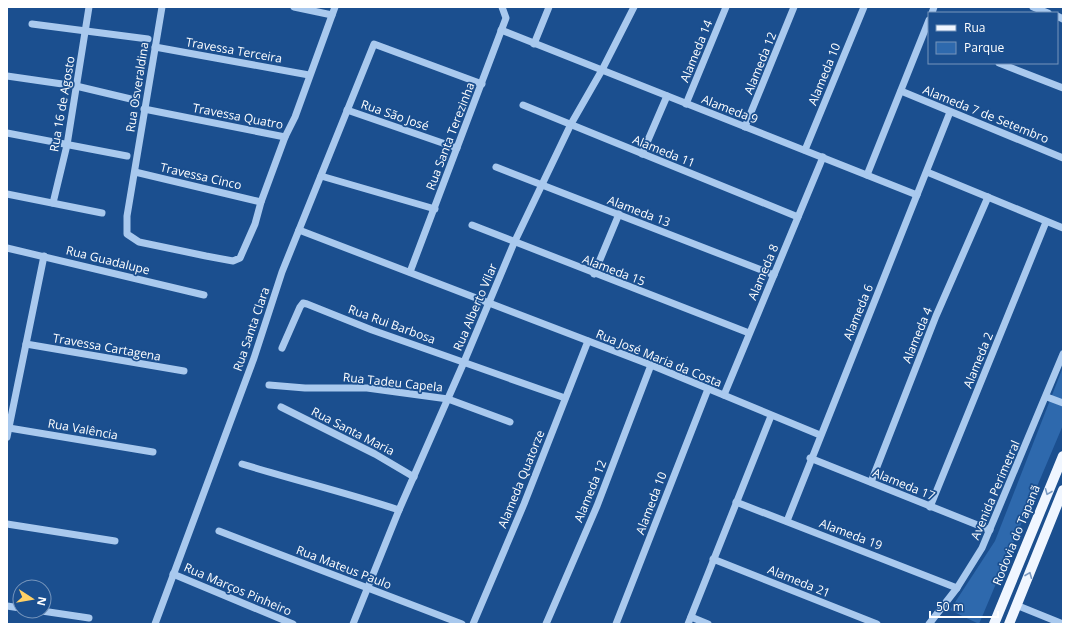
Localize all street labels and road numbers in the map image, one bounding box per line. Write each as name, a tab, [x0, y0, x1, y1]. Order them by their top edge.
street label: Alameda 14	[676, 17, 716, 85]
street label: Alameda 12	[740, 29, 780, 97]
street label: Travessa Terceira	[185, 33, 283, 67]
street label: Alameda 10	[804, 40, 844, 108]
street label: Rua Osveraldina	[121, 41, 153, 133]
street label: Rua 16 de Agosto	[45, 55, 79, 153]
street label: Rua Santa Terezinha	[422, 80, 478, 192]
street label: Alameda 7 de Setembro	[921, 81, 1051, 147]
street label: Alameda 9	[699, 90, 761, 128]
street label: Rua São José	[359, 95, 432, 135]
street label: Travessa Quatro	[191, 99, 285, 133]
street label: Alameda 11	[630, 131, 698, 171]
street label: Travessa Cinco	[159, 158, 243, 194]
street label: Alameda 13	[605, 191, 673, 231]
street label: Rua Guadalupe	[64, 241, 152, 279]
street label: Alameda 8	[744, 241, 782, 303]
street label: Alameda 15	[580, 250, 648, 290]
street label: Rua Alberto Vilar	[449, 261, 501, 353]
street label: Alameda 6	[839, 281, 877, 343]
street label: Rua Santa Clara	[229, 285, 273, 373]
street label: Rua Rui Barbosa	[346, 300, 438, 348]
street label: Alameda 4	[898, 304, 936, 366]
street label: Rua José Maria da Costa	[594, 325, 724, 391]
street label: Travessa Cartagena	[52, 329, 162, 365]
street label: Alameda 2	[959, 329, 997, 391]
street label: Rua Tadeu Capela	[342, 368, 444, 396]
street label: Rua Santa Maria	[308, 403, 398, 459]
street label: Rua Valência	[47, 414, 119, 444]
street label: Alameda Quatorze	[494, 427, 549, 531]
street label: Avenida Perimetral	[966, 438, 1024, 542]
street label: Alameda 12	[570, 457, 610, 525]
street label: Alameda 17	[870, 464, 938, 504]
street label: Alameda 10	[631, 469, 671, 537]
street label: Rodovia do Tapanã	[988, 482, 1044, 588]
street label: Alameda 19	[817, 514, 885, 554]
street label: Rua Mateus Paulo	[294, 541, 394, 593]
street label: Rua Marços Pinheiro	[181, 559, 295, 619]
street label: Alameda 21	[765, 561, 833, 601]

